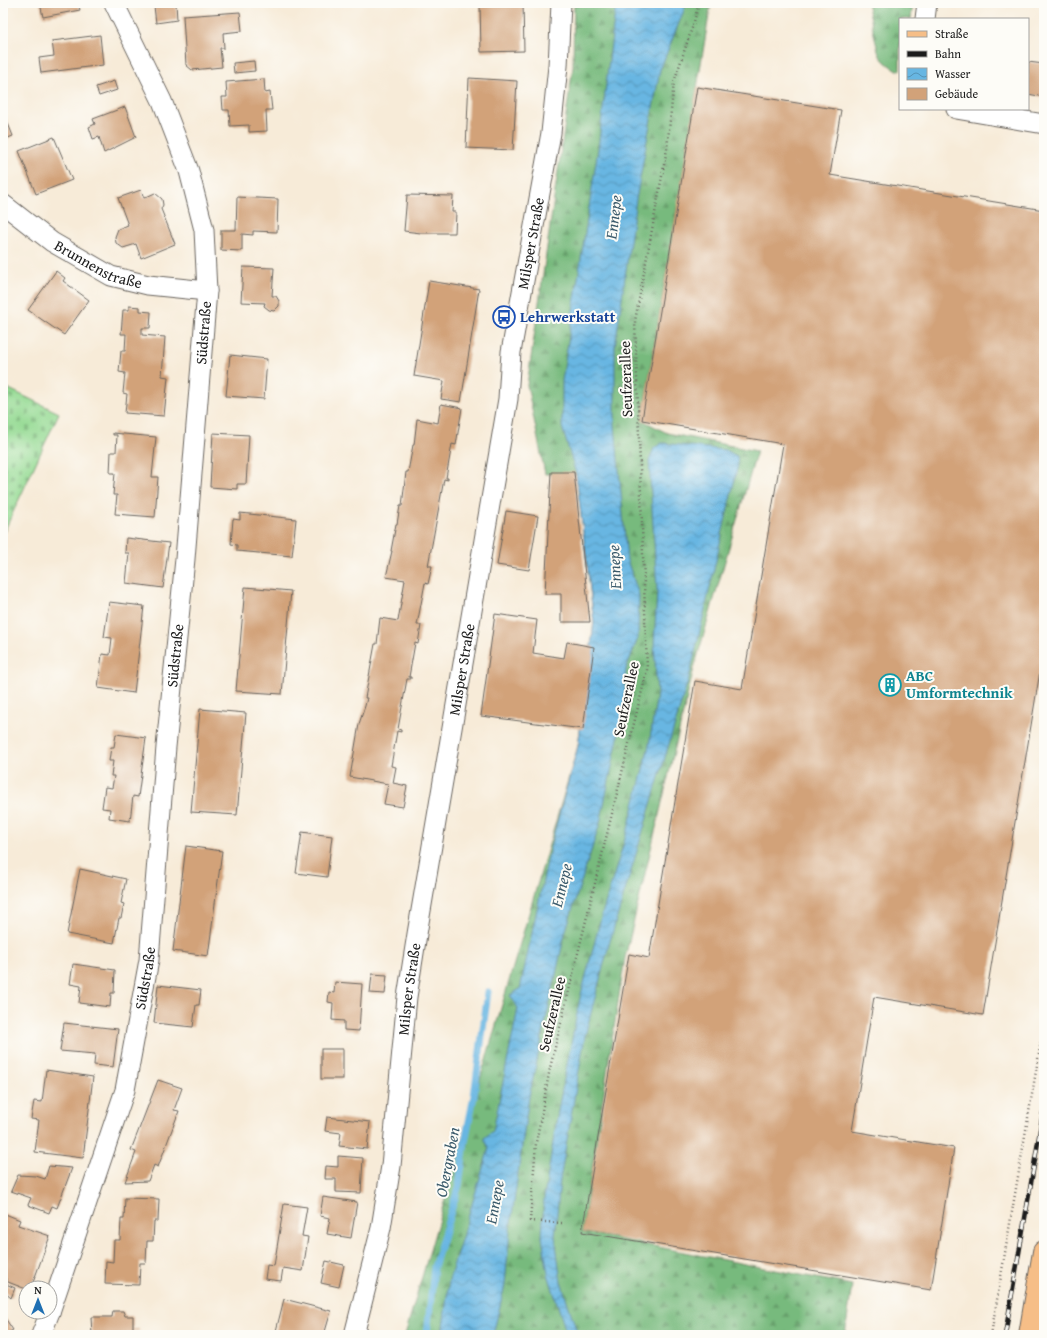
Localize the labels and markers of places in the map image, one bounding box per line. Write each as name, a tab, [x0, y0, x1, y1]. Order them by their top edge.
bus stop icon: Lehrwerkstatt	[491, 304, 517, 330]
place label: Lehrwerkstatt	[520, 306, 616, 327]
place label: ABC Umformtechnik	[906, 665, 1013, 703]
building icon: ABC Umformtechnik	[877, 672, 903, 698]

